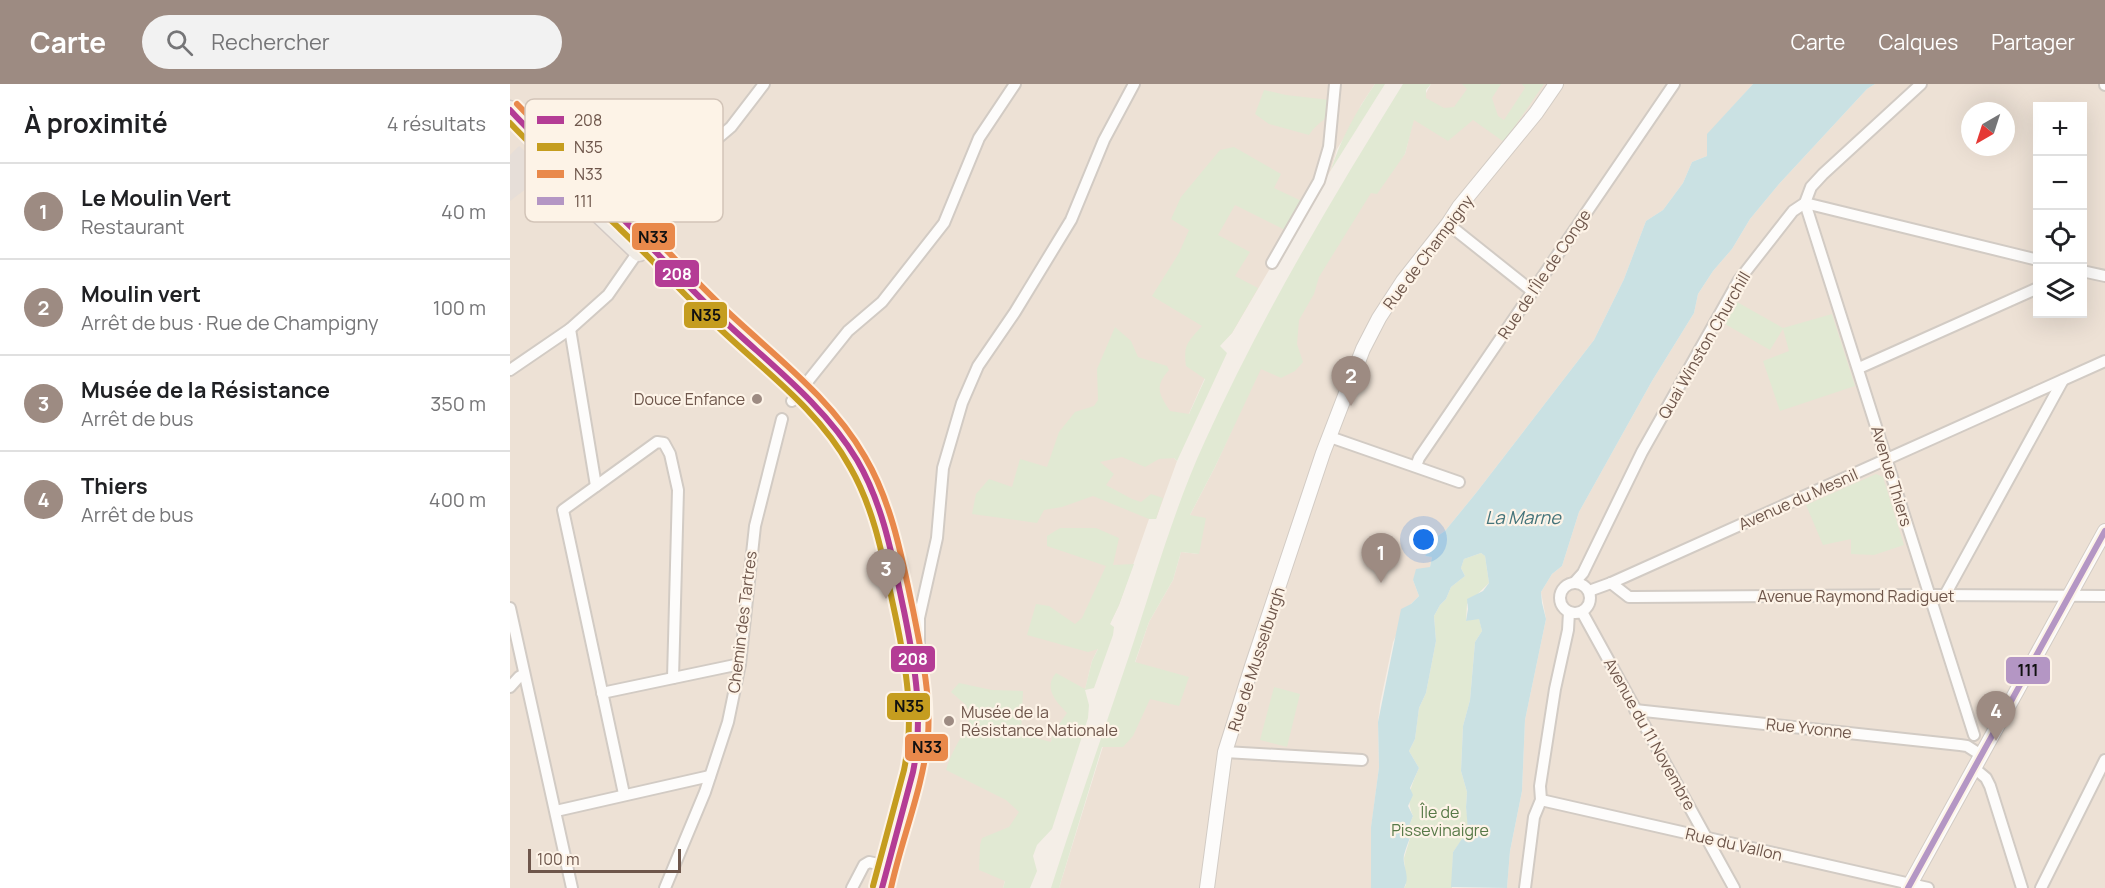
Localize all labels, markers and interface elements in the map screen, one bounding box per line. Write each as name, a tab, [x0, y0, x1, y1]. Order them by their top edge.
search box	[142, 15, 562, 69]
text: Carte	[30, 23, 106, 61]
icon: search	[163, 26, 196, 59]
text: Rechercher	[211, 27, 330, 57]
text: Carte	[1791, 28, 1845, 56]
text: Calques	[1878, 28, 1958, 56]
text: Partager	[1991, 28, 2075, 56]
legend	[525, 99, 723, 222]
north arrow	[1961, 102, 2015, 156]
map controls	[2033, 102, 2087, 318]
button: +	[2033, 102, 2087, 156]
text: À proximité	[24, 105, 168, 141]
text: 208	[574, 109, 602, 131]
text: 4 résultats	[387, 110, 486, 137]
text: N35	[574, 136, 603, 158]
button: −	[2033, 156, 2087, 210]
text: N33	[574, 163, 603, 185]
text: Le Moulin Vert	[81, 183, 231, 213]
text: 111	[574, 190, 593, 212]
street label: Rue de Champigny	[1378, 190, 1479, 314]
text: 1	[39, 198, 48, 225]
text: 40 m	[441, 198, 486, 225]
street label: Rue de l'Île de Conge	[1492, 205, 1596, 343]
button: locate	[2033, 210, 2087, 264]
text: Restaurant	[81, 213, 185, 240]
line badge: N33	[631, 222, 676, 251]
text: N33	[638, 226, 668, 248]
line badge: 208	[654, 259, 700, 288]
text: 208	[662, 263, 692, 285]
button: layers	[2033, 264, 2087, 318]
street label: Quai Winston Churchill	[1653, 267, 1755, 423]
text: Moulin vert	[81, 279, 201, 309]
text: 2	[38, 294, 49, 321]
text: 100 m	[433, 294, 486, 321]
line badge: N35	[683, 301, 728, 329]
text: N35	[691, 304, 721, 326]
text: Arrêt de bus · Rue de Champigny	[81, 309, 378, 336]
pin: 2	[1332, 356, 1370, 406]
text: Musée de la Résistance	[81, 375, 330, 405]
place label: Douce Enfance	[634, 388, 745, 410]
text: 3	[38, 390, 49, 417]
text: 350 m	[430, 390, 486, 417]
marker: Douce Enfance	[750, 392, 764, 406]
text: Arrêt de bus	[81, 405, 194, 432]
street label: Avenue Thiers	[1866, 423, 1918, 529]
street label: Avenue du Mesnil	[1735, 463, 1861, 535]
text: Thiers	[81, 471, 148, 501]
text: 4	[37, 486, 50, 513]
text: 400 m	[429, 486, 486, 513]
text: Arrêt de bus	[81, 501, 194, 528]
water label: La Marne	[1485, 505, 1562, 529]
your location	[1409, 525, 1438, 554]
pin: 1	[1362, 534, 1400, 583]
street label: Chemin des Tartres	[722, 550, 762, 694]
pin: 3	[866, 550, 905, 599]
street label: Rue de Musselburgh	[1222, 584, 1290, 734]
street label: Avenue Raymond Radiguet	[1758, 585, 1954, 607]
line badge: 208	[890, 645, 936, 673]
text: 208	[898, 648, 928, 670]
street label: Avenue du 11 Novembre	[1599, 654, 1701, 814]
line badge: 111	[2005, 656, 2051, 685]
text: 111	[2017, 659, 2039, 681]
line badge: N35	[886, 692, 931, 721]
pin: 4	[1976, 692, 2016, 741]
text: N35	[894, 695, 924, 717]
place label: Musée de la Résistance Nationale	[961, 701, 1118, 741]
street label: Rue Yvonne	[1765, 713, 1853, 743]
marker: Musée de la Résistance Nationale	[942, 714, 956, 728]
line badge: N33	[904, 733, 949, 762]
text: N33	[912, 736, 942, 758]
park label: Île de Pissevinaigre	[1391, 801, 1489, 841]
street label: Rue du Vallon	[1683, 822, 1785, 866]
scale bar	[528, 846, 681, 874]
text: 100 m	[537, 848, 580, 870]

